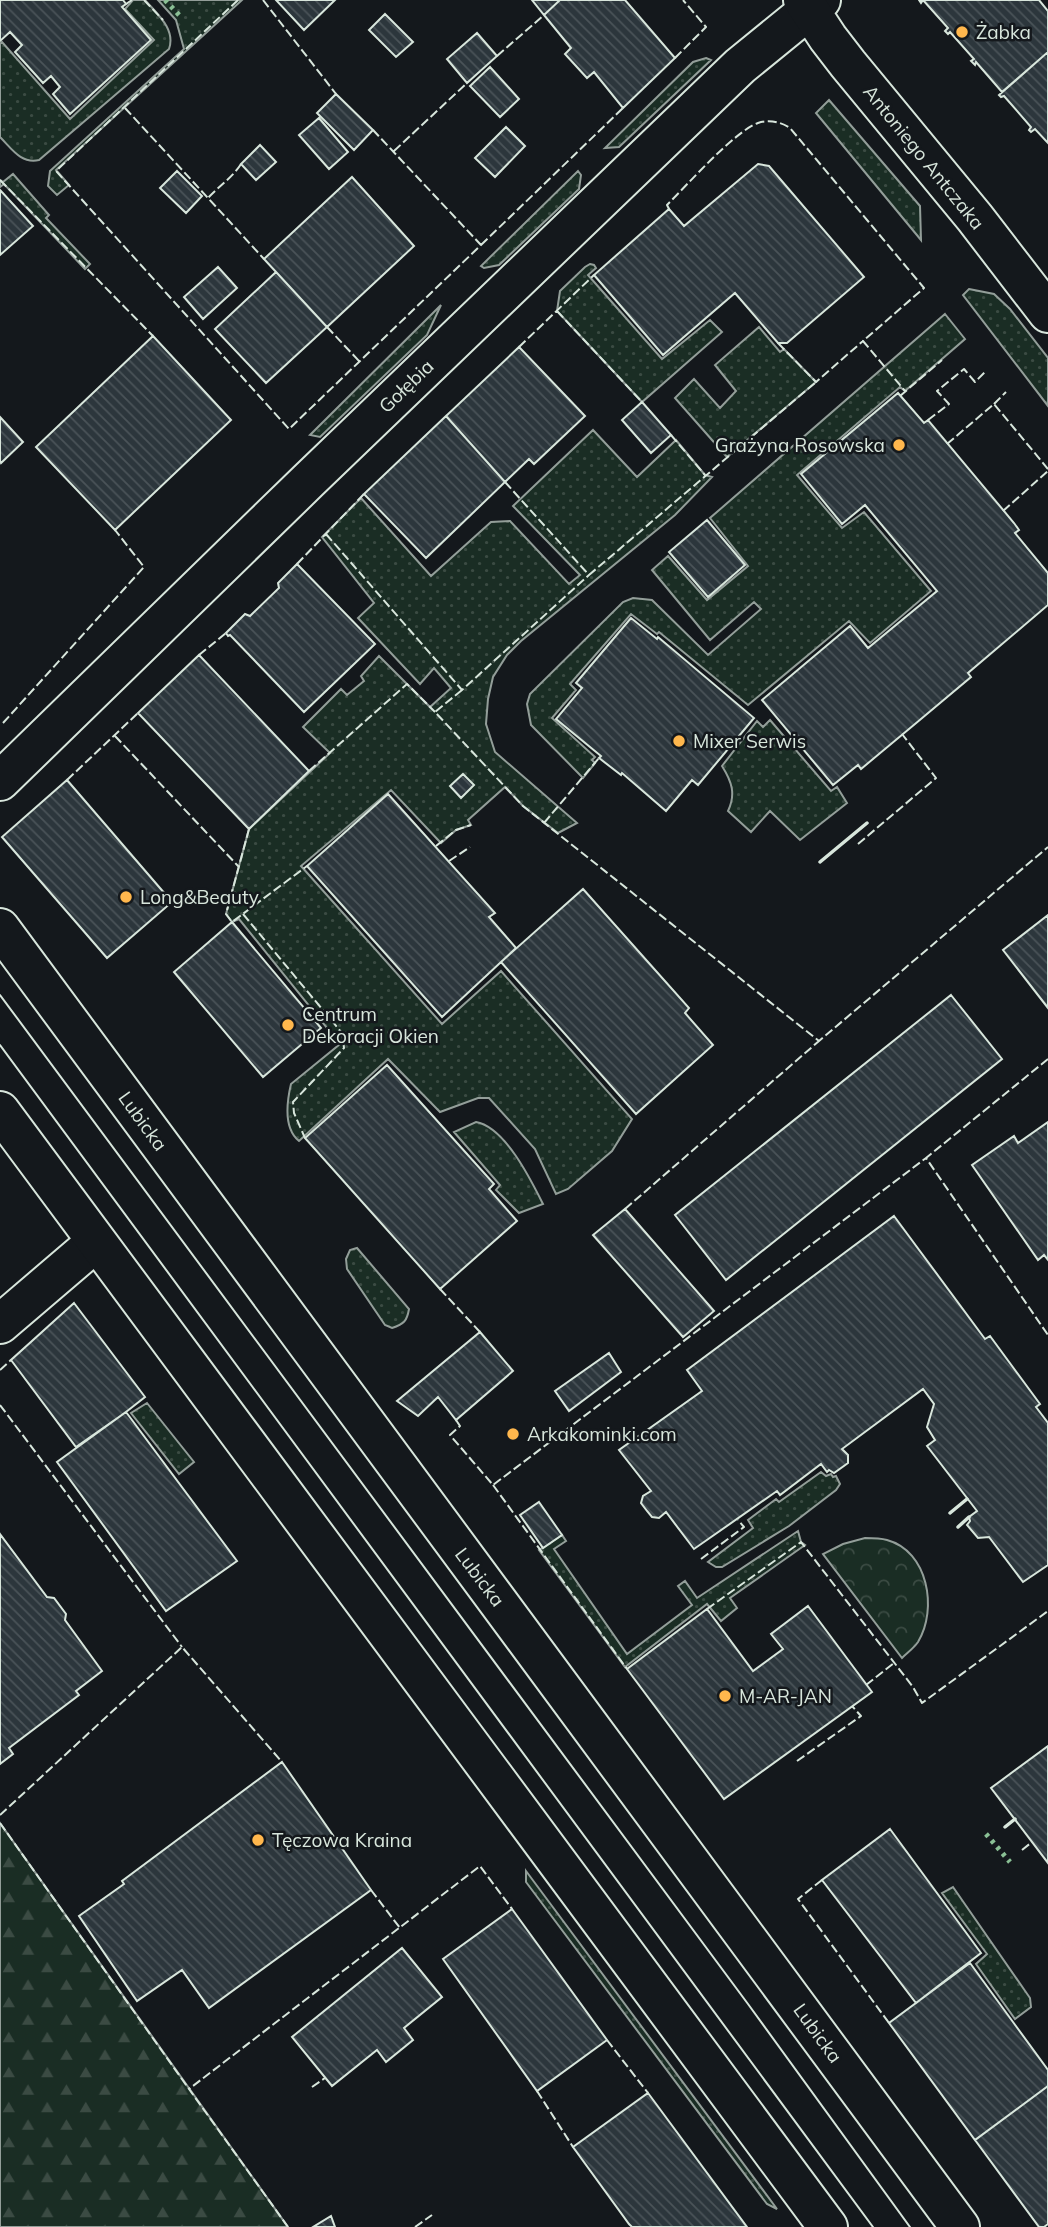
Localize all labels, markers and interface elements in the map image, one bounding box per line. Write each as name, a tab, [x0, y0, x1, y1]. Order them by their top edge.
place label: Żabka	[976, 20, 1031, 44]
marker: Żabka	[954, 24, 970, 40]
street label: Antoniego Antczaka	[858, 80, 990, 234]
street label: Gołębia	[374, 354, 438, 418]
place label: Grażyna Rosowska	[715, 433, 885, 457]
marker: Grażyna Rosowska	[891, 437, 907, 453]
place label: Mixer Serwis	[693, 729, 806, 753]
marker: Mixer Serwis	[671, 733, 687, 749]
place label: Long&Beauty	[140, 885, 259, 909]
marker: Long&Beauty	[118, 889, 134, 905]
place label: Centrum Dekoracji Okien	[302, 1002, 439, 1048]
marker: Centrum Dekoracji Okien	[280, 1017, 296, 1033]
street label: Lubicka	[113, 1087, 173, 1155]
place label: Arkakominki.com	[527, 1422, 677, 1446]
marker: Arkakominki.com	[505, 1426, 521, 1442]
street label: Lubicka	[450, 1543, 510, 1611]
place label: M-AR-JAN	[739, 1684, 832, 1708]
marker: M-AR-JAN	[717, 1688, 733, 1704]
place label: Tęczowa Kraina	[272, 1828, 412, 1852]
marker: Tęczowa Kraina	[250, 1832, 266, 1848]
street label: Lubicka	[788, 1999, 848, 2067]

